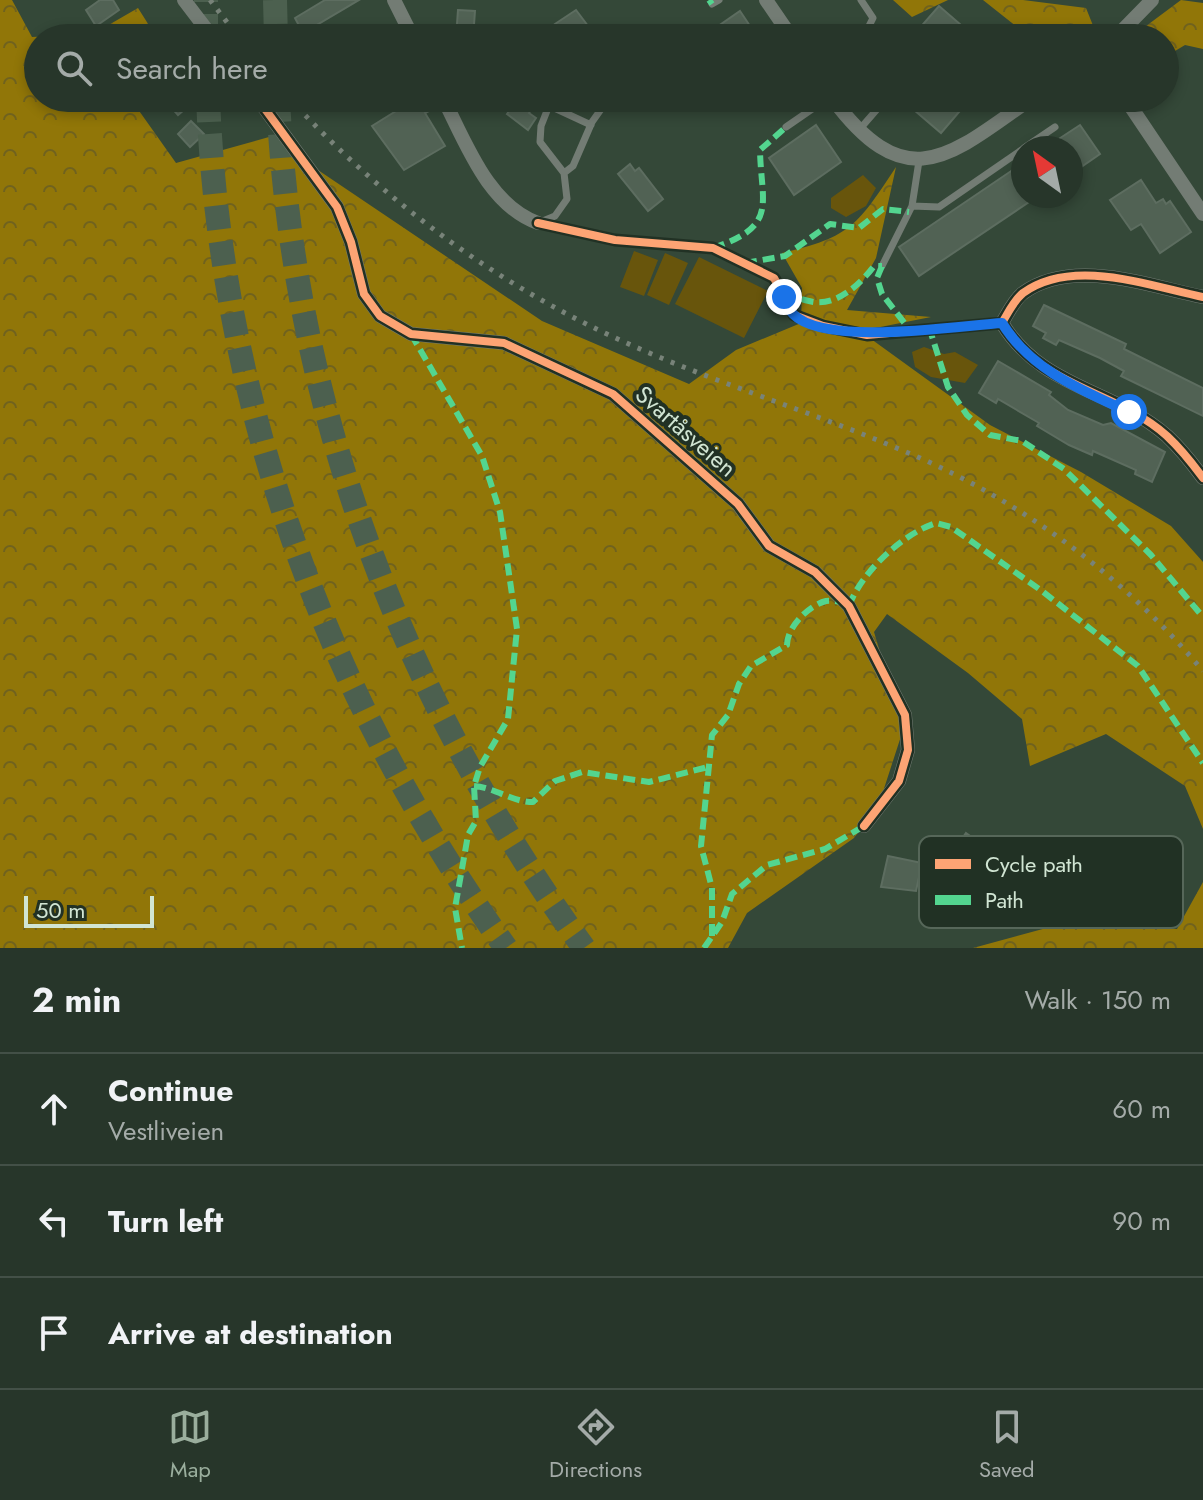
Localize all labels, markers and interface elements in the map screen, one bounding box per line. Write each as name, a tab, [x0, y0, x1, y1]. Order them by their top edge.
search box	[24, 24, 1179, 112]
icon: search	[52, 46, 96, 90]
text: Search here	[116, 47, 268, 90]
north arrow	[1011, 136, 1083, 208]
route end	[766, 279, 802, 315]
street label: Svartåsveien	[628, 377, 744, 485]
route start	[1111, 394, 1147, 430]
legend	[919, 836, 1183, 928]
text: Cycle path	[985, 848, 1083, 880]
text: Path	[985, 884, 1024, 916]
scale bar	[24, 892, 154, 928]
text: 50 m	[36, 894, 85, 926]
text: 2 min	[32, 976, 121, 1025]
text: Walk · 150 m	[1024, 981, 1171, 1019]
text: Continue	[108, 1069, 234, 1112]
icon: ahead	[32, 1087, 76, 1131]
text: 60 m	[1112, 1090, 1171, 1128]
text: Vestliveien	[108, 1112, 224, 1150]
icon: left	[32, 1199, 76, 1243]
text: Turn left	[108, 1200, 223, 1243]
text: 90 m	[1112, 1202, 1171, 1240]
icon: arrive	[32, 1311, 76, 1355]
text: Arrive at destination	[108, 1312, 393, 1355]
tab: Map	[168, 1405, 212, 1485]
tab: Directions	[549, 1405, 642, 1485]
tab: Saved	[979, 1405, 1035, 1485]

